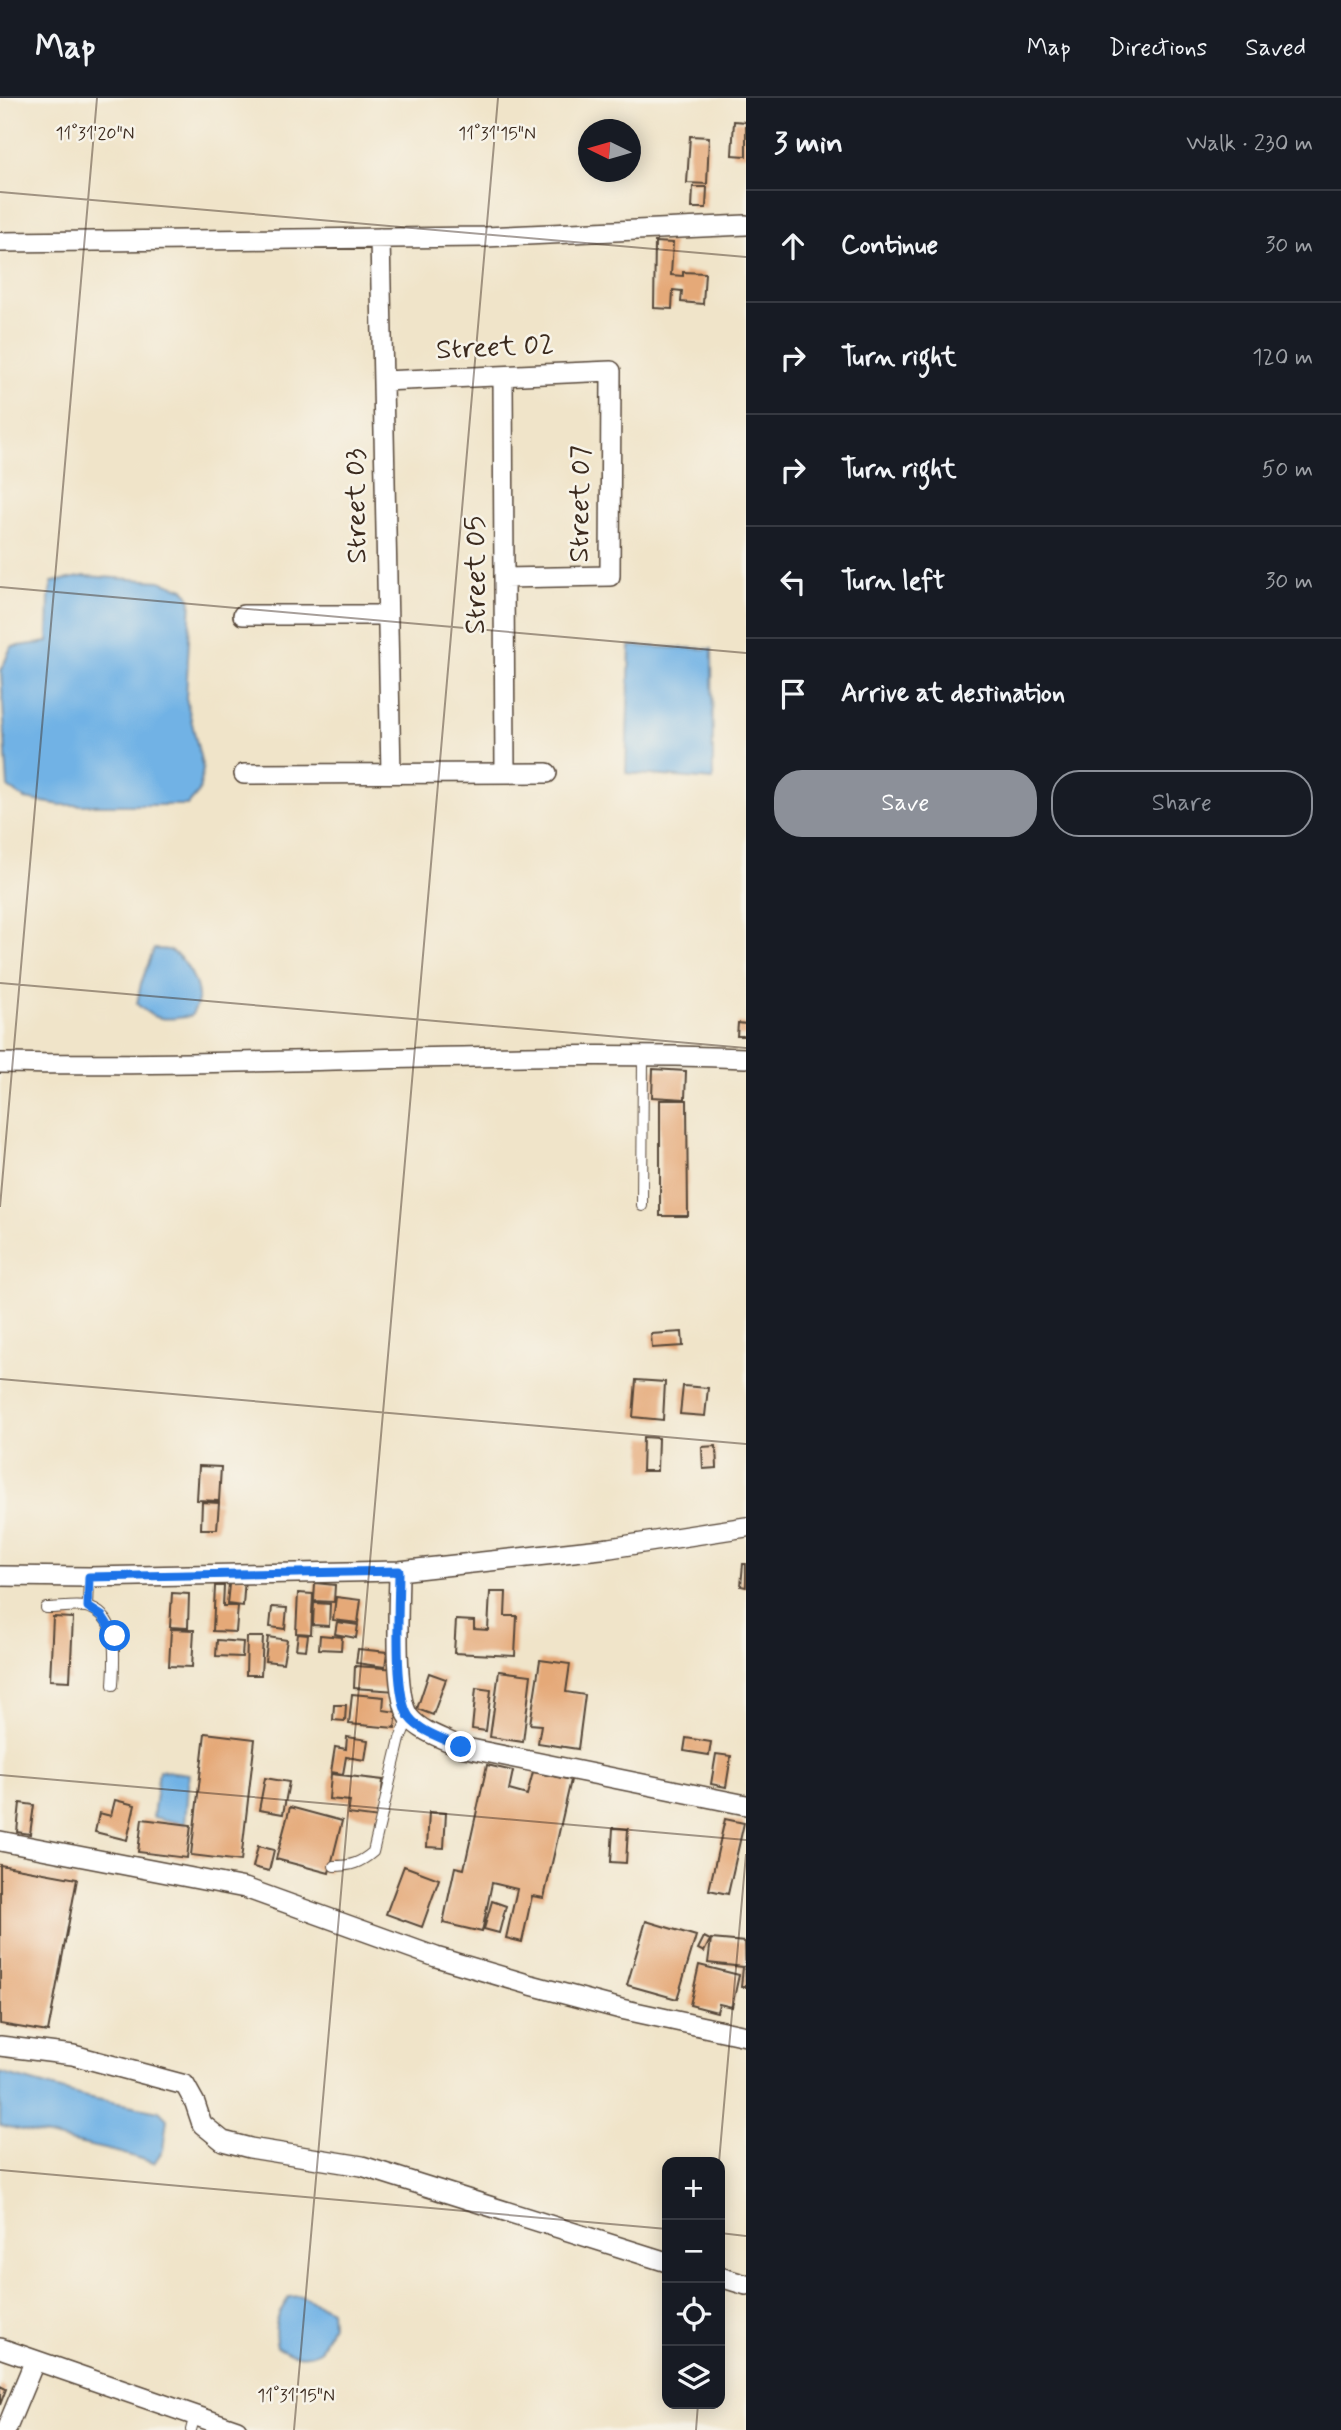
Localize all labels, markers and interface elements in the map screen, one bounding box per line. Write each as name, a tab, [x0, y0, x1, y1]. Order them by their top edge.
text: Map	[35, 26, 95, 70]
text: Map	[1027, 33, 1071, 64]
text: Directions	[1109, 33, 1207, 64]
text: Saved	[1245, 33, 1306, 64]
north arrow	[578, 119, 641, 182]
text: 11°31'20"N	[55, 122, 135, 146]
text: 11°31'15"N	[458, 122, 536, 146]
text: 3 min	[774, 124, 843, 163]
text: Walk · 230 m	[1186, 129, 1313, 159]
icon: ahead	[774, 227, 812, 265]
text: Continue	[841, 229, 938, 263]
text: 30 m	[1265, 231, 1313, 261]
street label: Street 02	[435, 326, 555, 370]
icon: right	[774, 339, 812, 377]
text: Turn right	[841, 341, 957, 375]
text: 120 m	[1252, 343, 1313, 373]
street label: Street 07	[561, 445, 601, 563]
street label: Street 03	[337, 448, 377, 564]
icon: right	[774, 451, 812, 489]
text: Turn right	[841, 453, 957, 487]
text: 50 m	[1262, 455, 1313, 485]
street label: Street 05	[458, 516, 495, 634]
icon: left	[774, 563, 812, 601]
text: Turn left	[841, 565, 945, 599]
text: 30 m	[1265, 567, 1313, 597]
icon: arrive	[774, 675, 812, 713]
text: Arrive at destination	[841, 677, 1065, 711]
button: Save	[774, 770, 1037, 837]
button: Share	[1051, 770, 1313, 837]
route start	[99, 1620, 130, 1651]
route end	[445, 1731, 476, 1762]
map controls	[662, 2157, 725, 2409]
button: +	[662, 2157, 725, 2220]
button: −	[662, 2220, 725, 2283]
button: locate	[662, 2283, 725, 2346]
button: layers	[662, 2346, 725, 2409]
text: 11°31'15"N	[257, 2384, 335, 2408]

